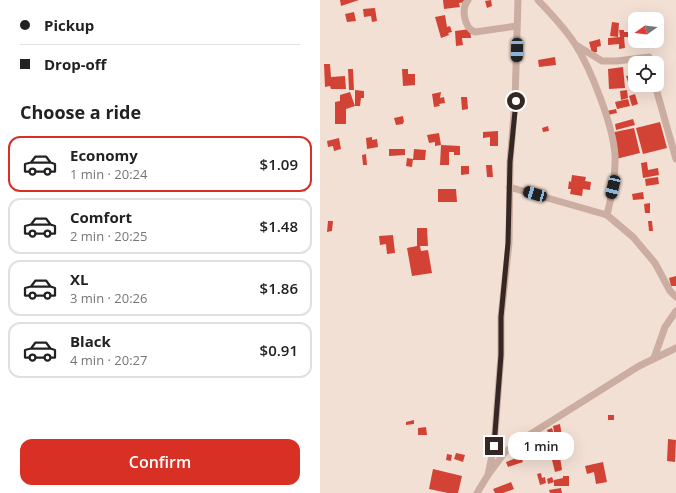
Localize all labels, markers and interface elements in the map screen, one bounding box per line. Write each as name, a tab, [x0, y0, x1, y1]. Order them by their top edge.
north arrow	[628, 12, 664, 48]
map controls	[628, 12, 664, 92]
text: Pickup	[44, 15, 94, 35]
car	[511, 38, 523, 62]
text: Drop-off	[44, 54, 106, 74]
button: locate	[628, 56, 664, 92]
route start	[507, 92, 525, 110]
text: Choose a ride	[20, 100, 141, 124]
text: Economy	[70, 145, 138, 165]
icon: car	[22, 146, 58, 182]
text: $1.09	[260, 154, 298, 174]
text: 1 min · 20:24	[70, 165, 147, 183]
car	[604, 174, 622, 200]
car	[522, 185, 548, 203]
text: Comfort	[70, 207, 132, 227]
icon: car	[22, 208, 58, 244]
text: $1.48	[260, 216, 298, 236]
text: 2 min · 20:25	[70, 227, 147, 245]
text: XL	[70, 269, 88, 289]
icon: car	[22, 270, 58, 306]
text: $1.86	[260, 278, 298, 298]
text: 3 min · 20:26	[70, 289, 147, 307]
text: Black	[70, 331, 111, 351]
icon: car	[22, 332, 58, 368]
text: $0.91	[260, 340, 298, 360]
text: 4 min · 20:27	[70, 351, 147, 369]
callout: 1 min	[508, 432, 574, 460]
route end	[485, 437, 503, 455]
text: 1 min	[523, 437, 559, 455]
button: Confirm	[20, 439, 300, 485]

